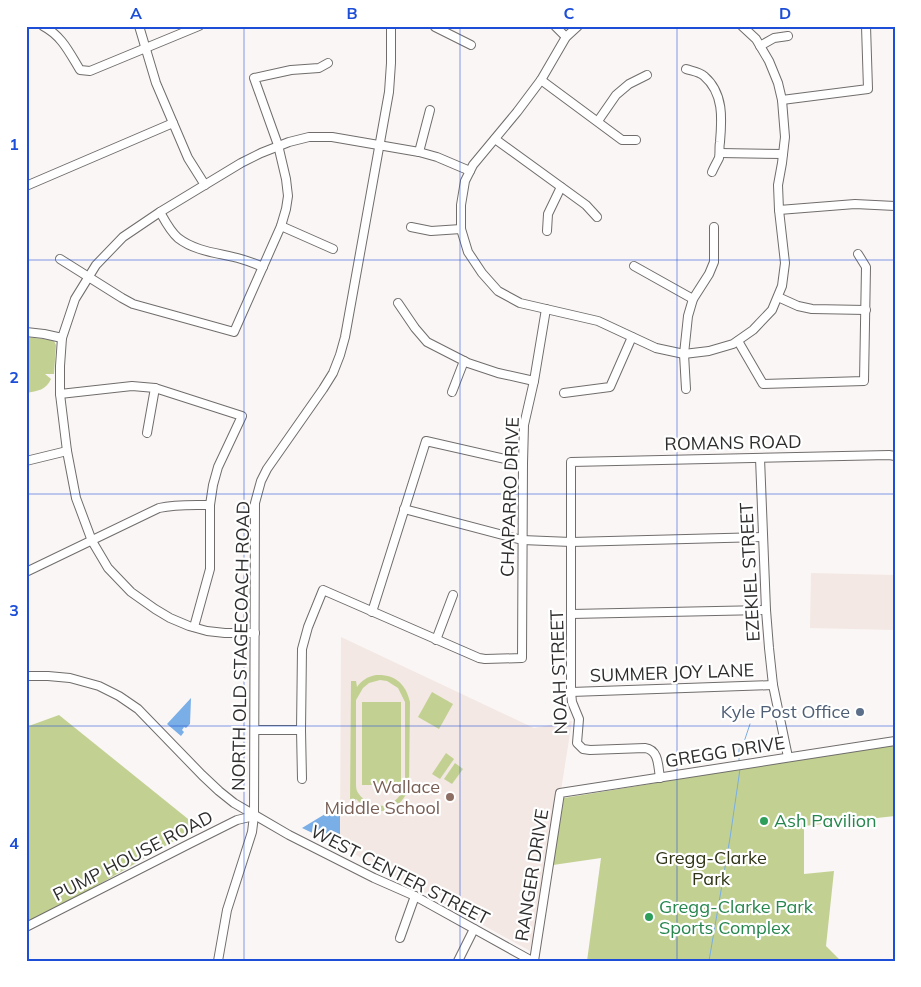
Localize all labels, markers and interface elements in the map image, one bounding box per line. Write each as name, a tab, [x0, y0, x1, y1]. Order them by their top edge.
text: A	[130, 3, 142, 23]
text: B	[346, 3, 358, 23]
text: C	[564, 3, 575, 23]
text: D	[779, 3, 791, 23]
text: 1	[9, 134, 19, 154]
text: 2	[9, 367, 19, 387]
street label: CHAPARRO DRIVE	[495, 417, 524, 577]
street label: ROMANS ROAD	[664, 430, 802, 455]
street label: NORTH OLD STAGECOACH ROAD	[226, 501, 255, 791]
street label: EZEKIEL STREET	[734, 502, 765, 642]
text: 3	[9, 600, 19, 620]
street label: NOAH STREET	[545, 609, 572, 735]
street label: SUMMER JOY LANE	[589, 658, 755, 687]
place label: Kyle Post Office	[721, 700, 850, 723]
marker: Kyle Post Office	[854, 706, 866, 718]
street label: GREGG DRIVE	[663, 731, 786, 772]
place label: Wallace Middle School	[324, 775, 440, 819]
marker: Wallace Middle School	[444, 791, 456, 803]
street label: PUMP HOUSE ROAD	[49, 805, 217, 906]
street label: RANGER DRIVE	[510, 807, 553, 943]
place label: Ash Pavilion	[774, 809, 877, 832]
marker: Ash Pavilion	[758, 815, 770, 827]
street label: WEST CENTER STREET	[307, 819, 494, 930]
text: 4	[9, 833, 19, 853]
park label: Gregg-Clarke Park	[655, 846, 767, 890]
place label: Gregg-Clarke Park Sports Complex	[659, 895, 814, 939]
marker: Gregg-Clarke Park Sports Complex	[643, 911, 655, 923]

